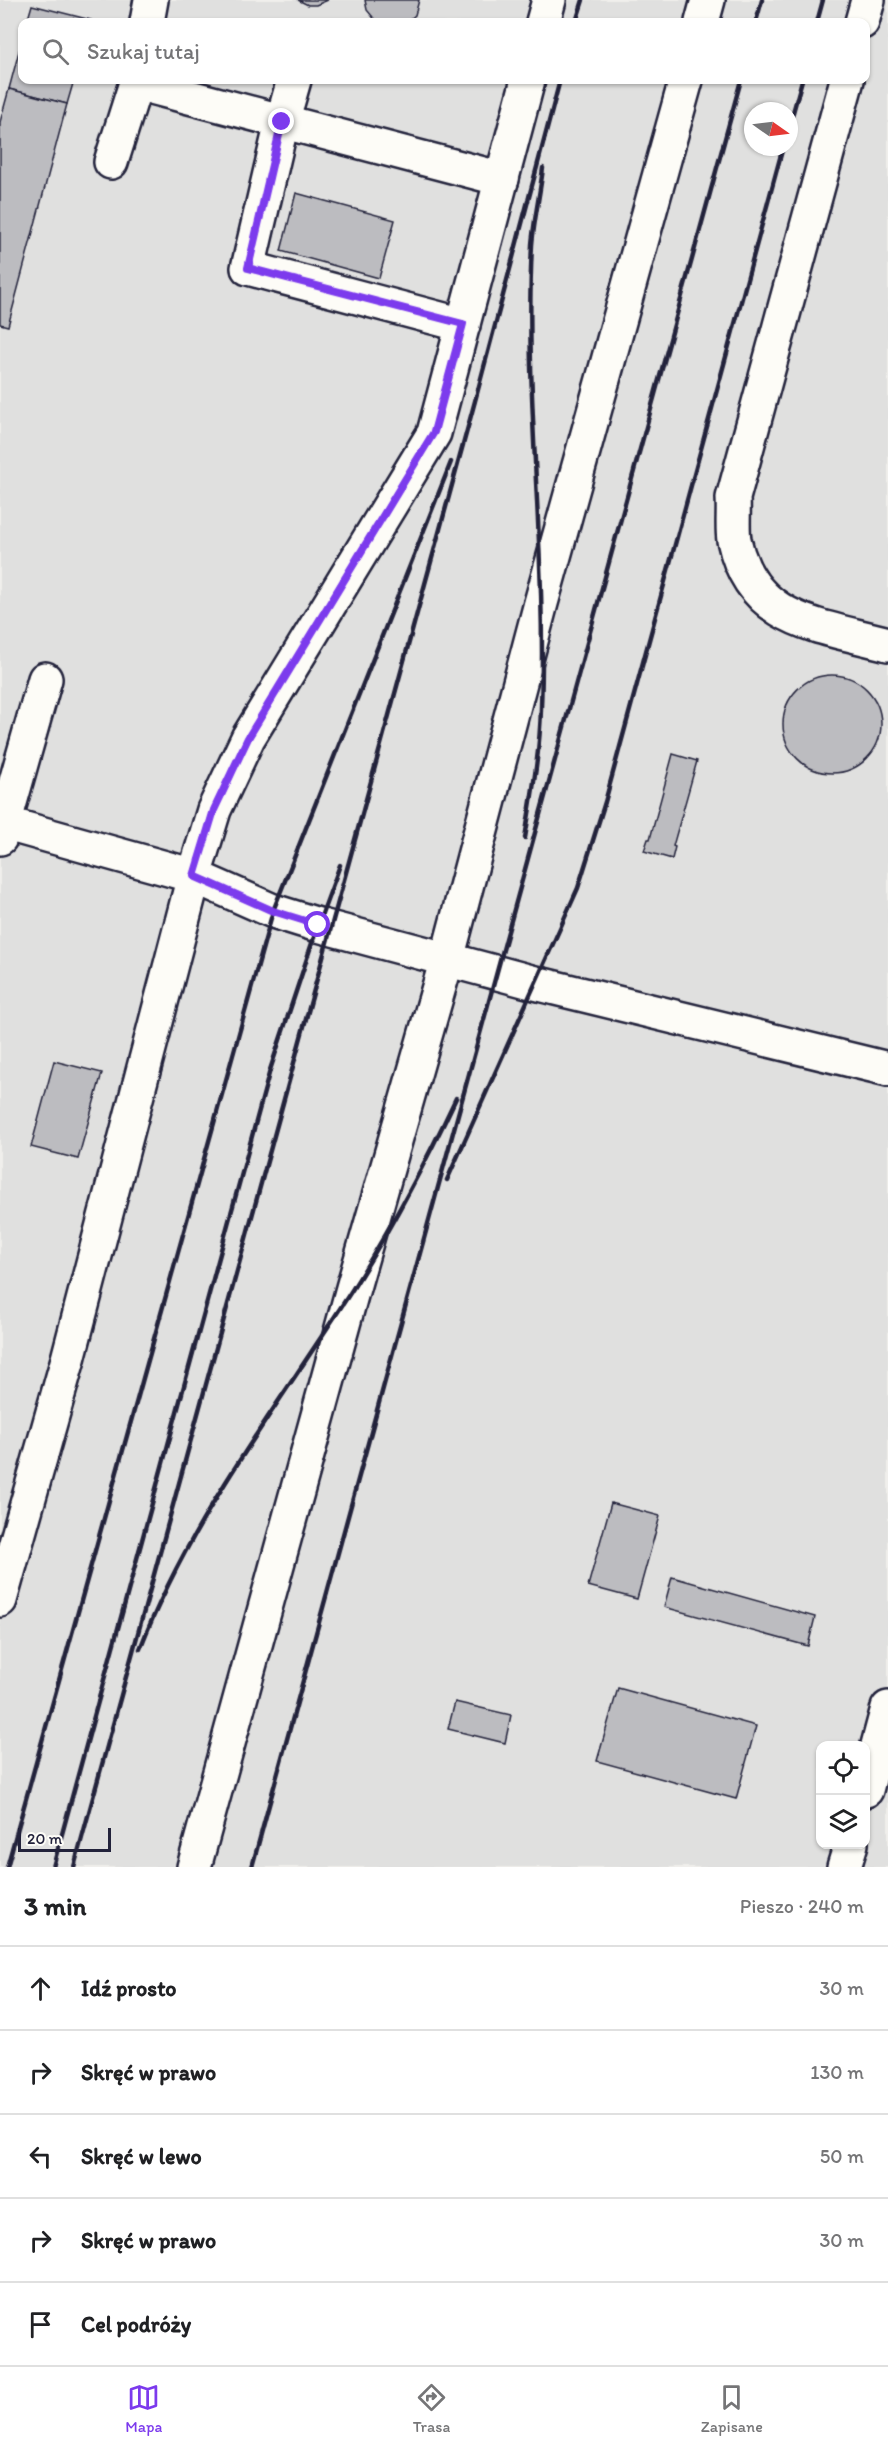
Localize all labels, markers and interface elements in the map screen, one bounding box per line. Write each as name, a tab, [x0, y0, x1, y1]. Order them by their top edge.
search box	[18, 18, 870, 84]
icon: search	[39, 35, 72, 68]
text: Szukaj tutaj	[87, 38, 200, 65]
north arrow	[744, 102, 798, 156]
route end	[268, 108, 294, 134]
route start	[304, 911, 330, 937]
map controls	[816, 1741, 870, 1849]
button: locate	[816, 1741, 870, 1795]
button: layers	[816, 1795, 870, 1849]
scale bar	[18, 1825, 111, 1852]
text: 20 m	[27, 1829, 62, 1848]
text: 3 min	[24, 1890, 86, 1922]
text: Pieszo · 240 m	[740, 1894, 864, 1918]
icon: ahead	[24, 1972, 57, 2005]
text: Idź prosto	[81, 1975, 177, 2002]
text: 30 m	[819, 1976, 864, 2000]
icon: right	[24, 2056, 57, 2089]
text: Skręć w prawo	[81, 2059, 216, 2086]
text: 130 m	[810, 2060, 864, 2084]
icon: left	[24, 2140, 57, 2173]
text: Skręć w lewo	[81, 2143, 202, 2170]
text: 50 m	[820, 2144, 864, 2168]
icon: right	[24, 2224, 57, 2257]
text: Skręć w prawo	[81, 2227, 216, 2254]
text: 30 m	[819, 2228, 864, 2252]
icon: arrive	[24, 2308, 57, 2341]
text: Cel podróży	[81, 2311, 191, 2338]
tab: Mapa	[125, 2381, 162, 2436]
tab: Trasa	[413, 2381, 450, 2436]
tab: Zapisane	[701, 2381, 763, 2436]

